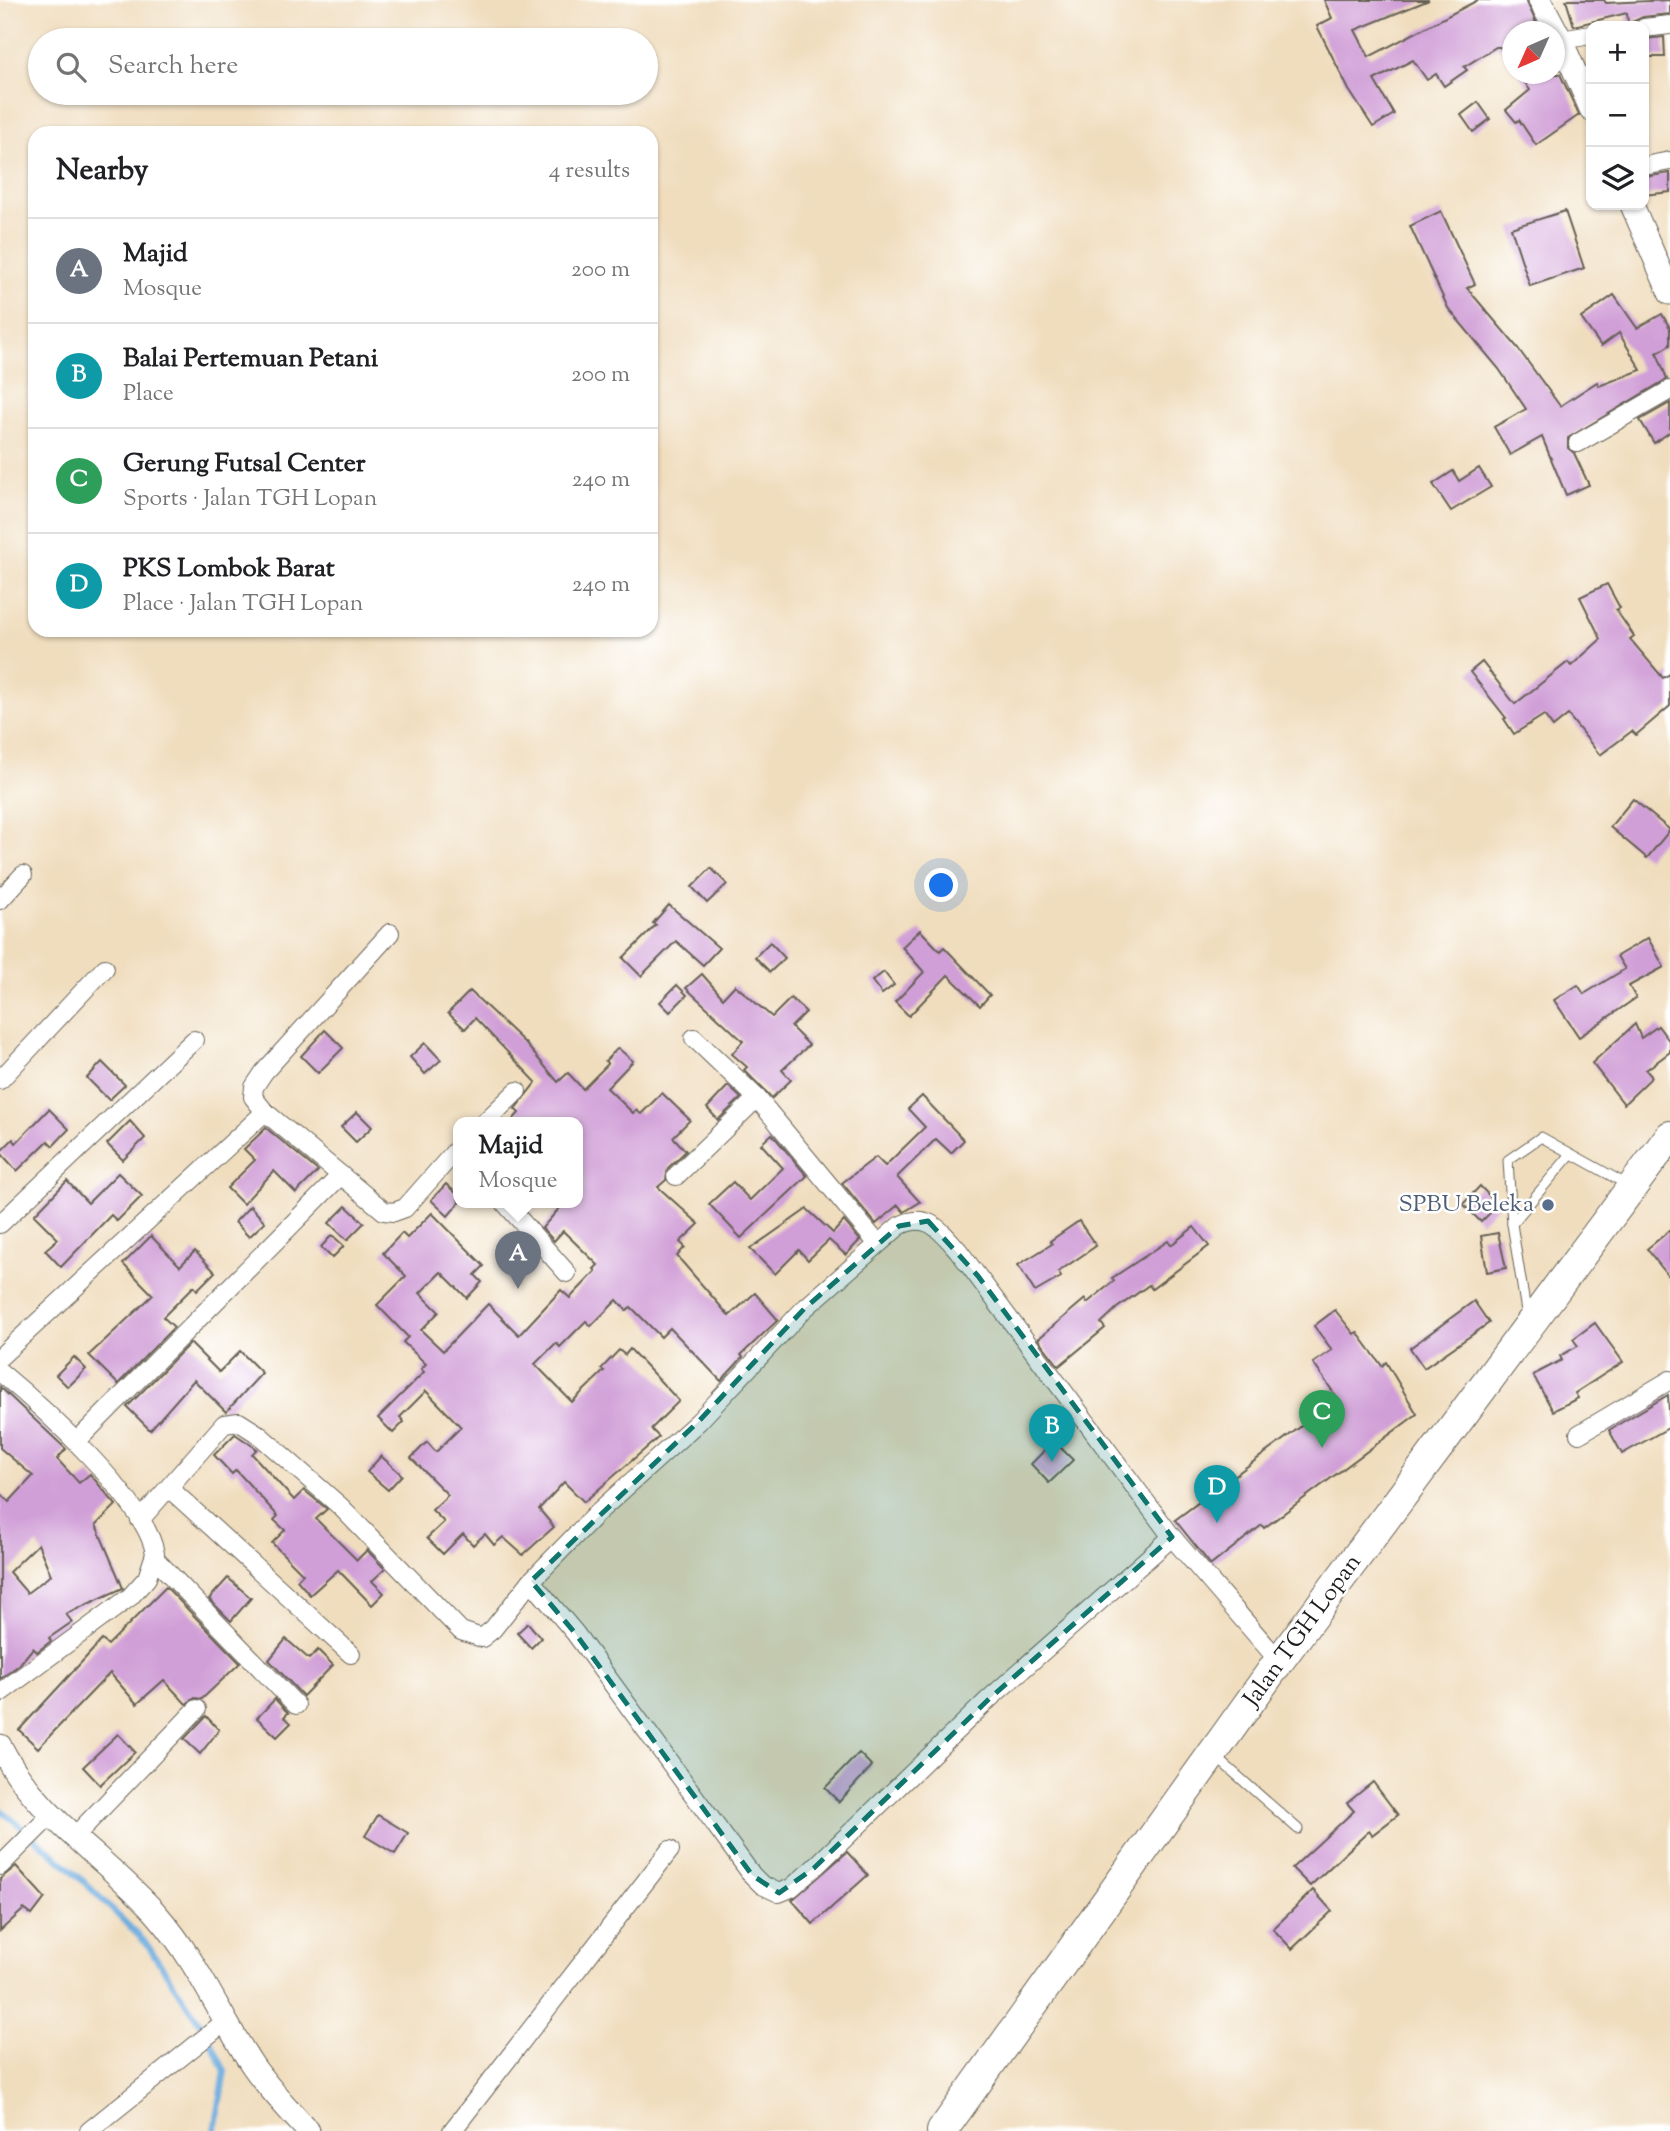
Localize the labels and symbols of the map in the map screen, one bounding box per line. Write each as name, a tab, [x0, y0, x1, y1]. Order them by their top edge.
north arrow	[1502, 21, 1565, 84]
your location	[924, 868, 958, 902]
place label: SPBU Beleka	[1399, 1188, 1534, 1222]
marker: SPBU Beleka	[1540, 1197, 1556, 1213]
pin: A	[495, 1231, 541, 1289]
pin: C	[1299, 1390, 1345, 1448]
pin: B	[1029, 1404, 1075, 1462]
pin: D	[1194, 1465, 1240, 1523]
street label: Jalan TGH Lopan	[1235, 1548, 1370, 1716]

